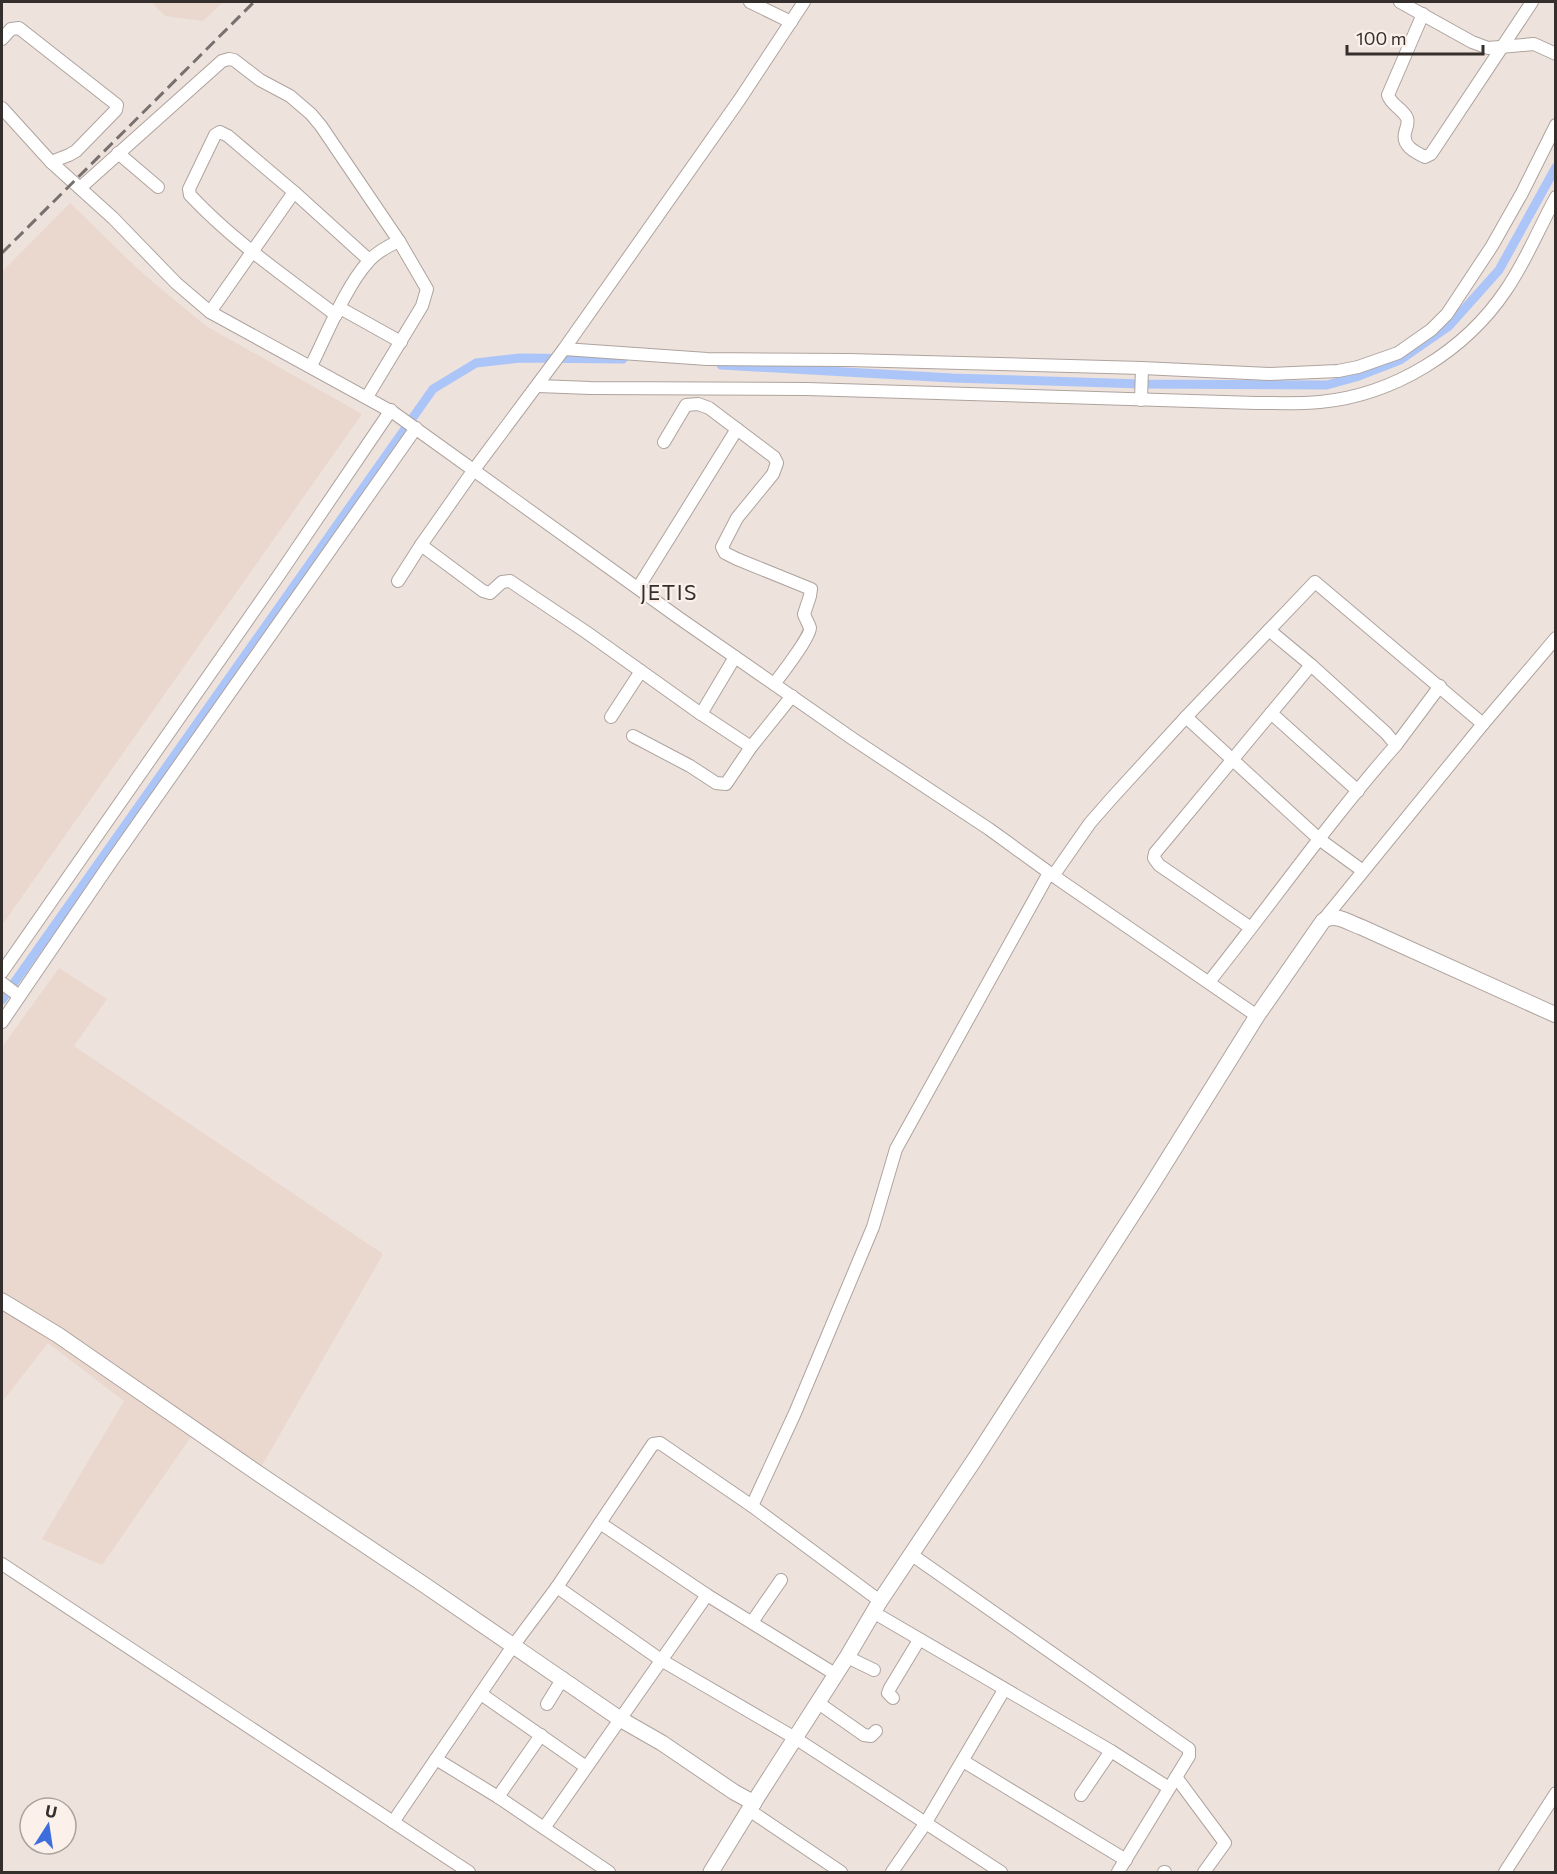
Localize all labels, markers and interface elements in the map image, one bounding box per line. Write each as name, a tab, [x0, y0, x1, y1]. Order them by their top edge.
scale bar	[1347, 18, 1484, 56]
text: 100 m	[1356, 27, 1406, 49]
district label: JETIS	[640, 579, 698, 604]
north arrow	[18, 1796, 78, 1856]
text: U	[44, 1800, 59, 1821]

